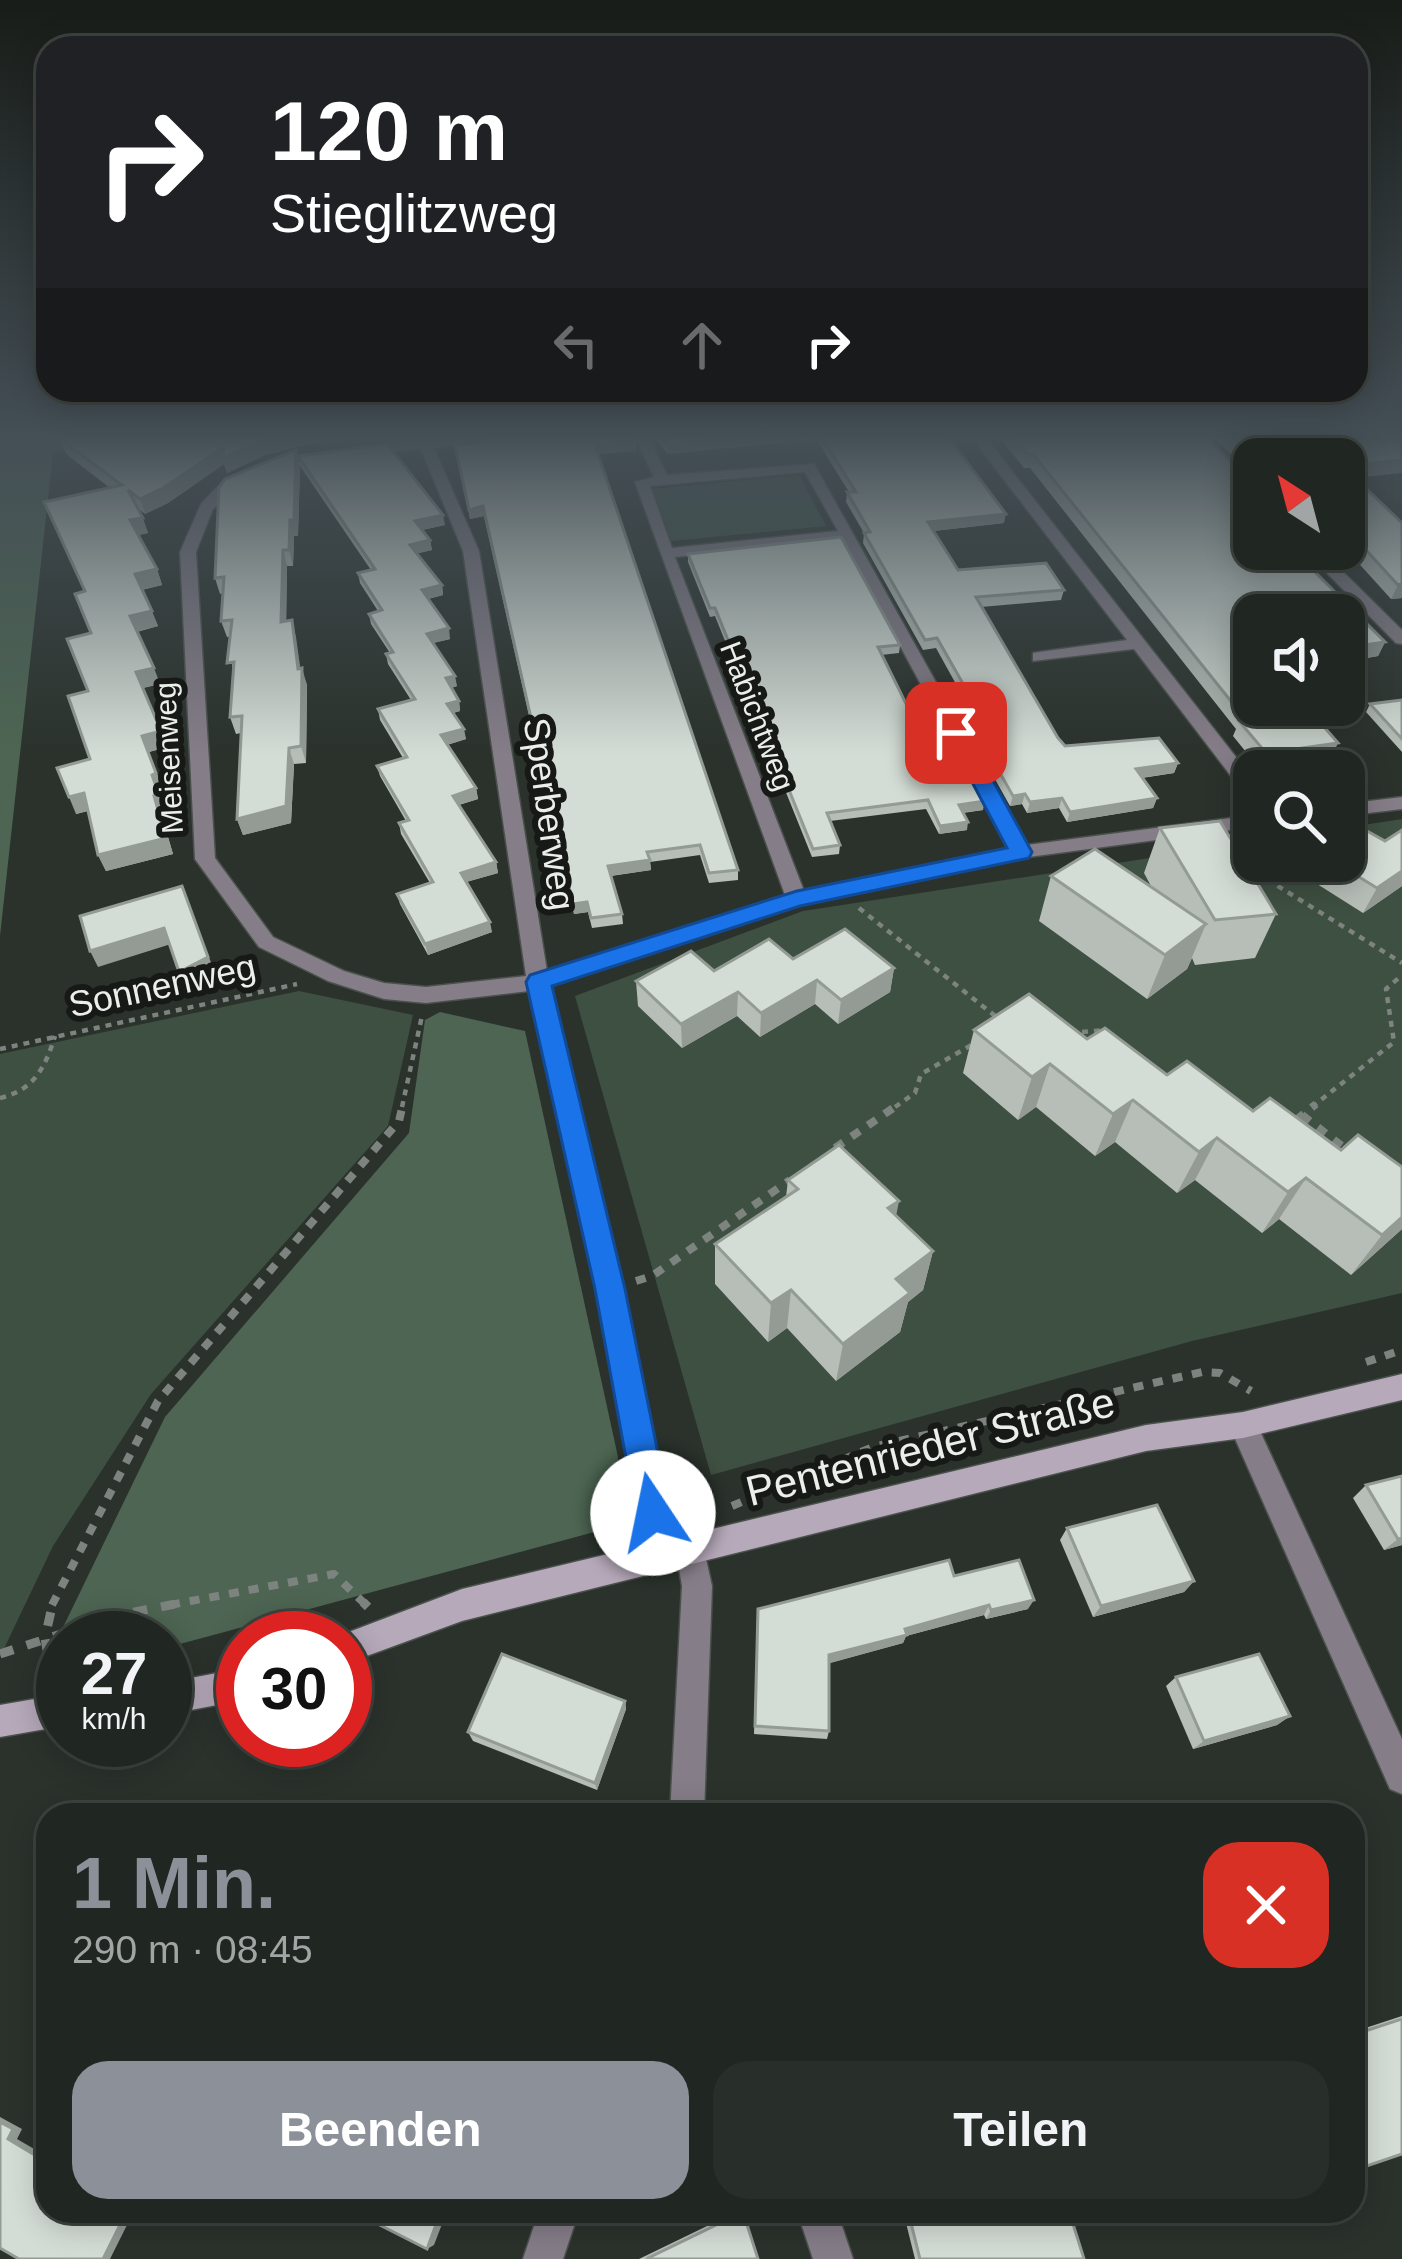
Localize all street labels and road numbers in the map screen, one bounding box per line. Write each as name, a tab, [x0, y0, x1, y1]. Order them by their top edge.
street label: Habichtweg	[714, 637, 801, 795]
street label: Meisenweg	[148, 681, 189, 835]
street label: Sperberweg	[516, 715, 583, 913]
street label: Sonnenweg	[65, 946, 259, 1025]
street label: Pentenrieder Straße	[741, 1378, 1119, 1515]

